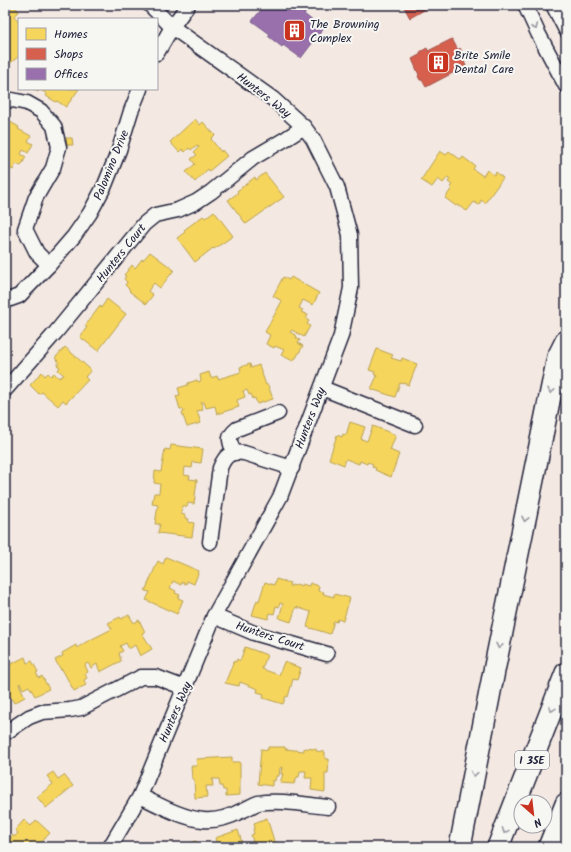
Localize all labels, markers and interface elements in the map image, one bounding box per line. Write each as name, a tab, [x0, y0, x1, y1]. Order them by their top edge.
place label: The Browning Complex	[310, 15, 380, 48]
legend	[18, 18, 158, 90]
building icon: The Browning Complex	[281, 18, 307, 44]
one-way arrow	[530, 22, 538, 30]
text: Homes	[54, 25, 88, 44]
text: Shops	[54, 45, 83, 64]
place label: Brite Smile Dental Care	[454, 46, 514, 79]
building icon: Brite Smile Dental Care	[426, 49, 452, 75]
text: Offices	[54, 65, 88, 84]
street label: Hunters Way	[232, 68, 295, 123]
street label: Palomino Drive	[89, 126, 134, 203]
street label: Hunters Court	[92, 219, 151, 287]
street label: Hunters Way	[290, 384, 331, 452]
one-way arrow	[548, 388, 556, 395]
one-way arrow	[522, 516, 530, 522]
street label: Hunters Court	[233, 616, 307, 657]
one-way arrow	[496, 643, 504, 649]
street label: Hunters Way	[154, 678, 197, 746]
one-way arrow	[548, 706, 556, 713]
road number: I 35E	[515, 751, 549, 769]
one-way arrow	[470, 770, 479, 777]
north arrow	[513, 794, 553, 834]
text: N	[530, 812, 545, 832]
one-way arrow	[501, 827, 509, 834]

